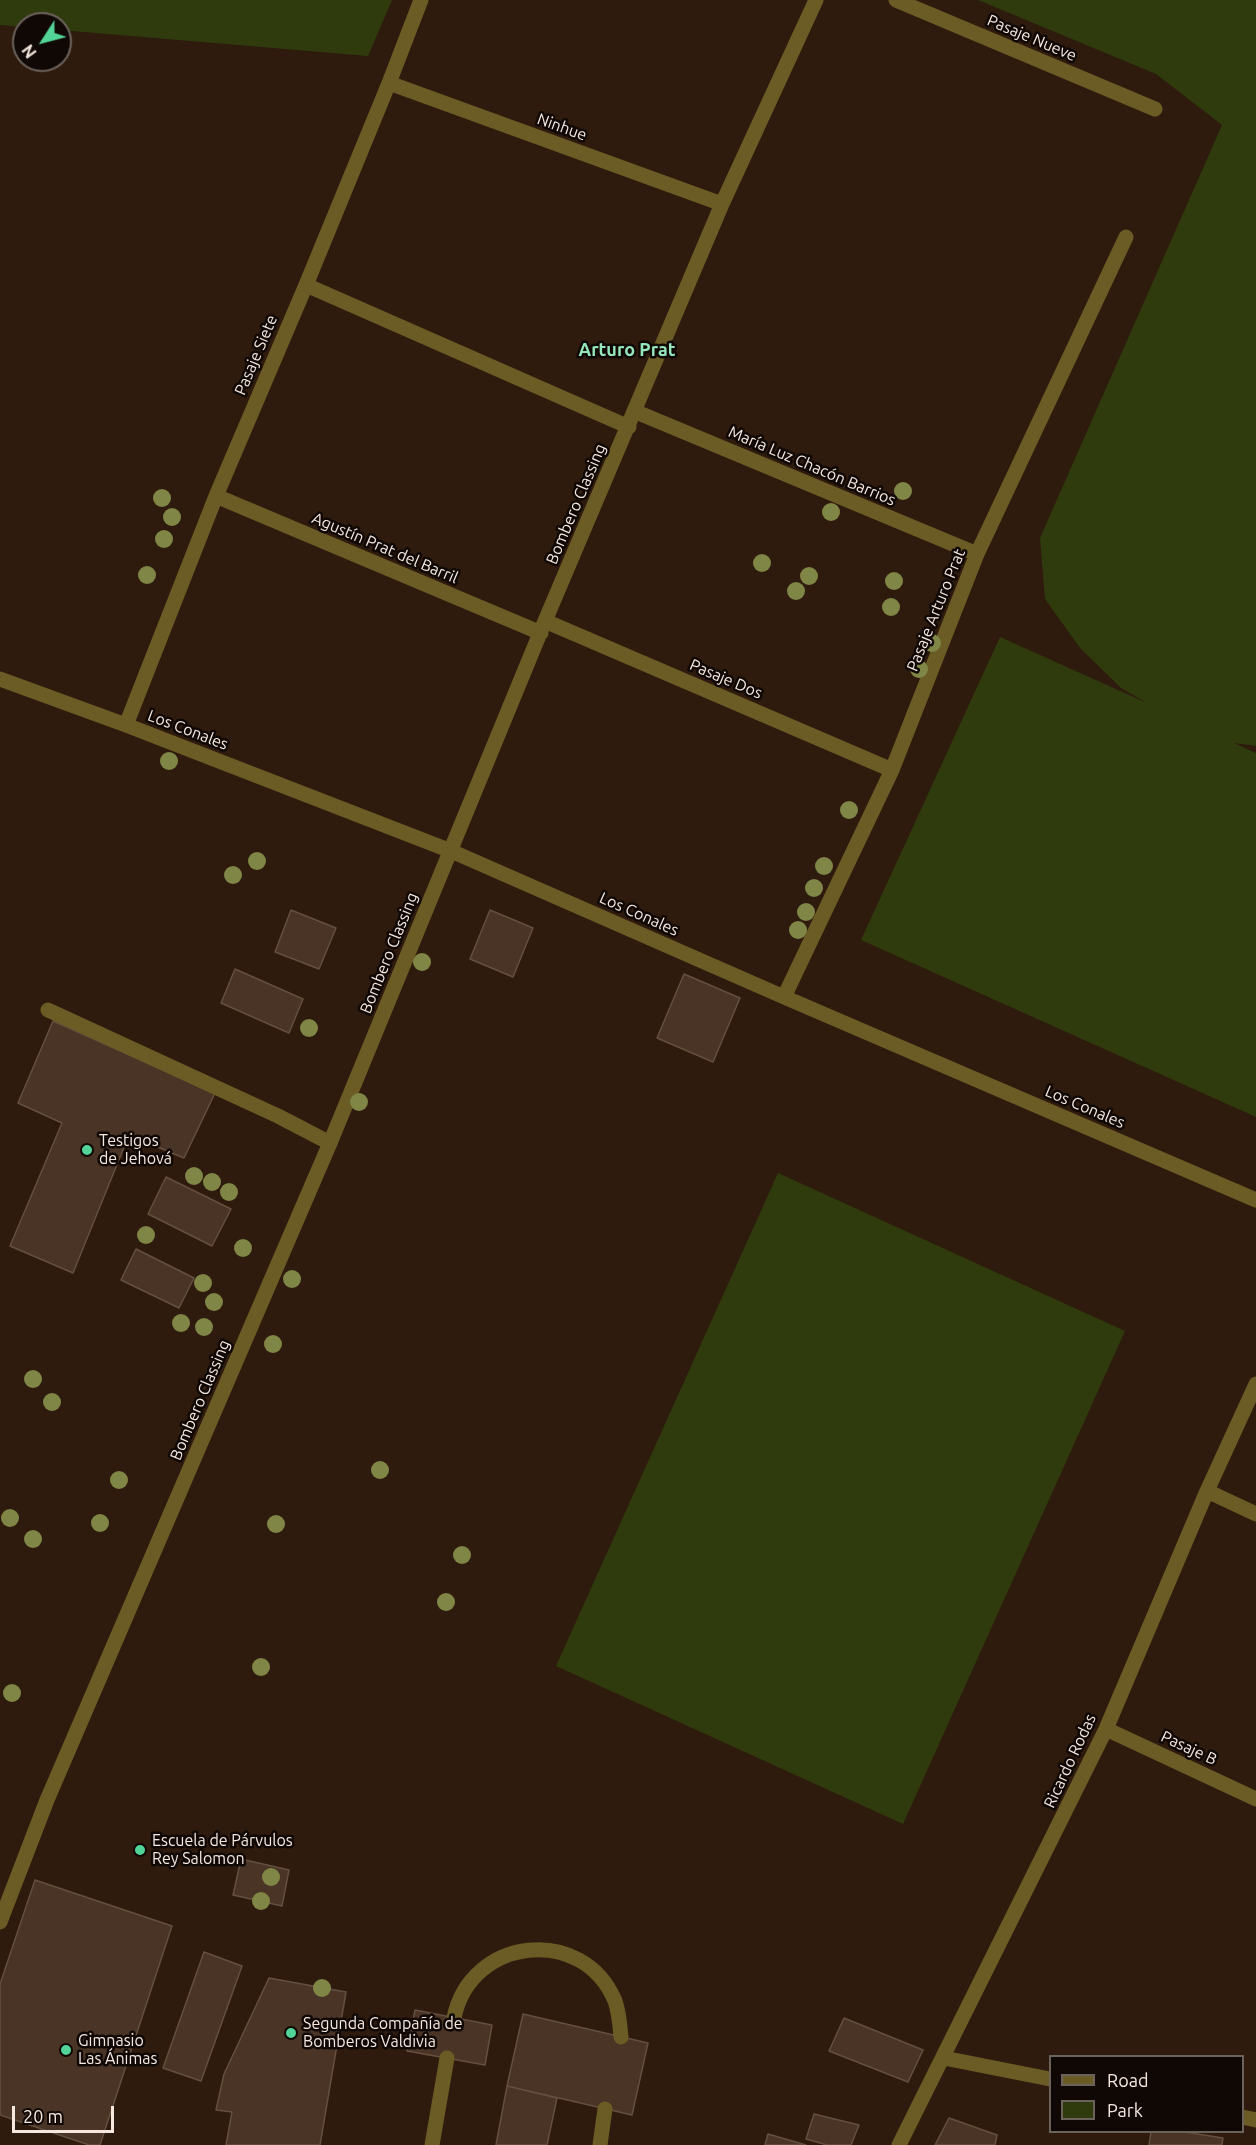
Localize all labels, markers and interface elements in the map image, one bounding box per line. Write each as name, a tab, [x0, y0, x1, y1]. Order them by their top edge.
street label: Pasaje Nueve	[984, 11, 1080, 65]
north arrow	[12, 12, 72, 72]
text: N	[18, 41, 40, 62]
street label: Ninhue	[534, 109, 590, 145]
street label: Pasaje Siete	[230, 312, 282, 398]
district label: Arturo Prat	[579, 339, 675, 361]
street label: María Luz Chacón Barrios	[726, 422, 898, 510]
street label: Bombero Classing	[542, 441, 610, 567]
street label: Agustín Prat del Barril	[309, 508, 461, 588]
street label: Pasaje Arturo Prat	[903, 546, 969, 674]
street label: Pasaje Dos	[687, 655, 765, 703]
street label: Los Conales	[145, 706, 231, 754]
street label: Los Conales	[596, 888, 682, 940]
street label: Bombero Classing	[356, 890, 422, 1016]
street label: Los Conales	[1042, 1082, 1128, 1132]
place label: Testigos de Jehová	[99, 1131, 172, 1169]
marker: Testigos de Jehová	[80, 1143, 94, 1157]
street label: Bombero Classing	[166, 1337, 234, 1463]
street label: Ricardo Rodas	[1040, 1711, 1100, 1811]
street label: Pasaje B	[1158, 1727, 1220, 1769]
place label: Escuela de Párvulos Rey Salomon	[152, 1831, 293, 1869]
marker: Escuela de Párvulos Rey Salomon	[133, 1843, 147, 1857]
place label: Segunda Compañía de Bomberos Valdivia	[303, 2014, 463, 2052]
marker: Segunda Compañía de Bomberos Valdivia	[284, 2026, 298, 2040]
place label: Gimnasio Las Ánimas	[78, 2031, 157, 2069]
marker: Gimnasio Las Ánimas	[59, 2043, 73, 2057]
legend	[1049, 2055, 1244, 2133]
text: Road	[1107, 2070, 1149, 2090]
scale bar	[15, 2094, 117, 2132]
text: Park	[1107, 2100, 1143, 2120]
text: 20 m	[23, 2106, 63, 2126]

